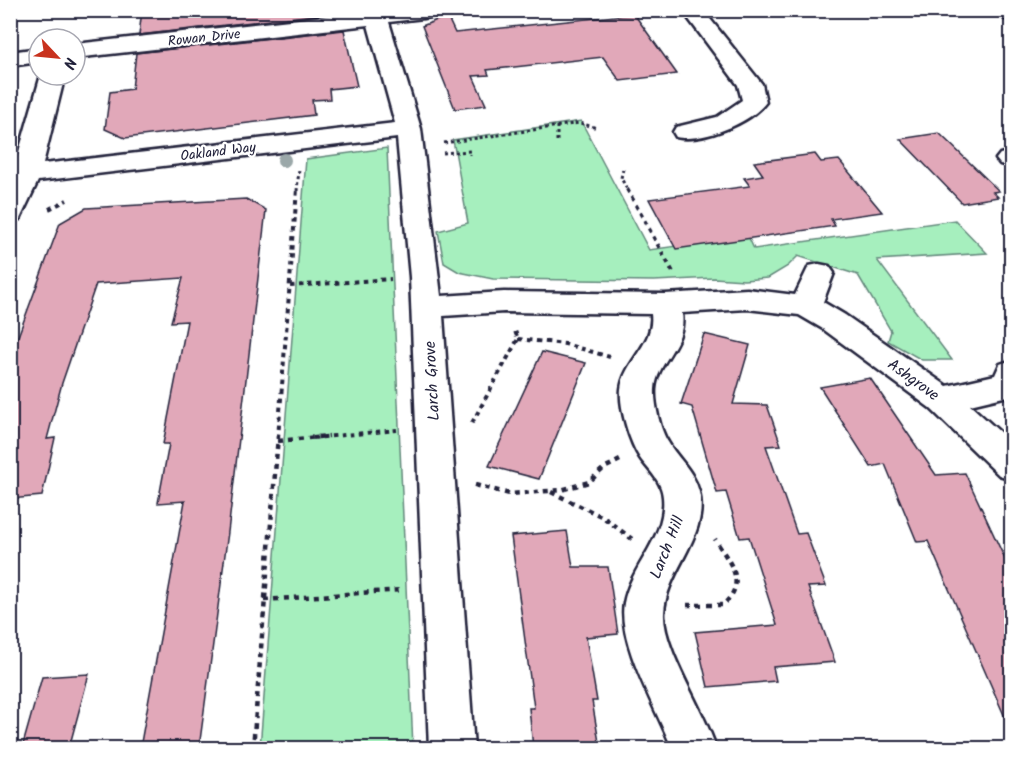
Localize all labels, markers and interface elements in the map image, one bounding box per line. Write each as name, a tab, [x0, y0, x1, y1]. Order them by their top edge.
street label: Rowan Drive	[167, 23, 242, 53]
north arrow	[27, 27, 87, 87]
text: N	[56, 53, 83, 73]
street label: Oakland Way	[179, 136, 258, 168]
street label: Larch Grove	[418, 340, 447, 421]
street label: Ashgrove	[882, 353, 944, 408]
street label: Larch Hill	[643, 512, 691, 583]

